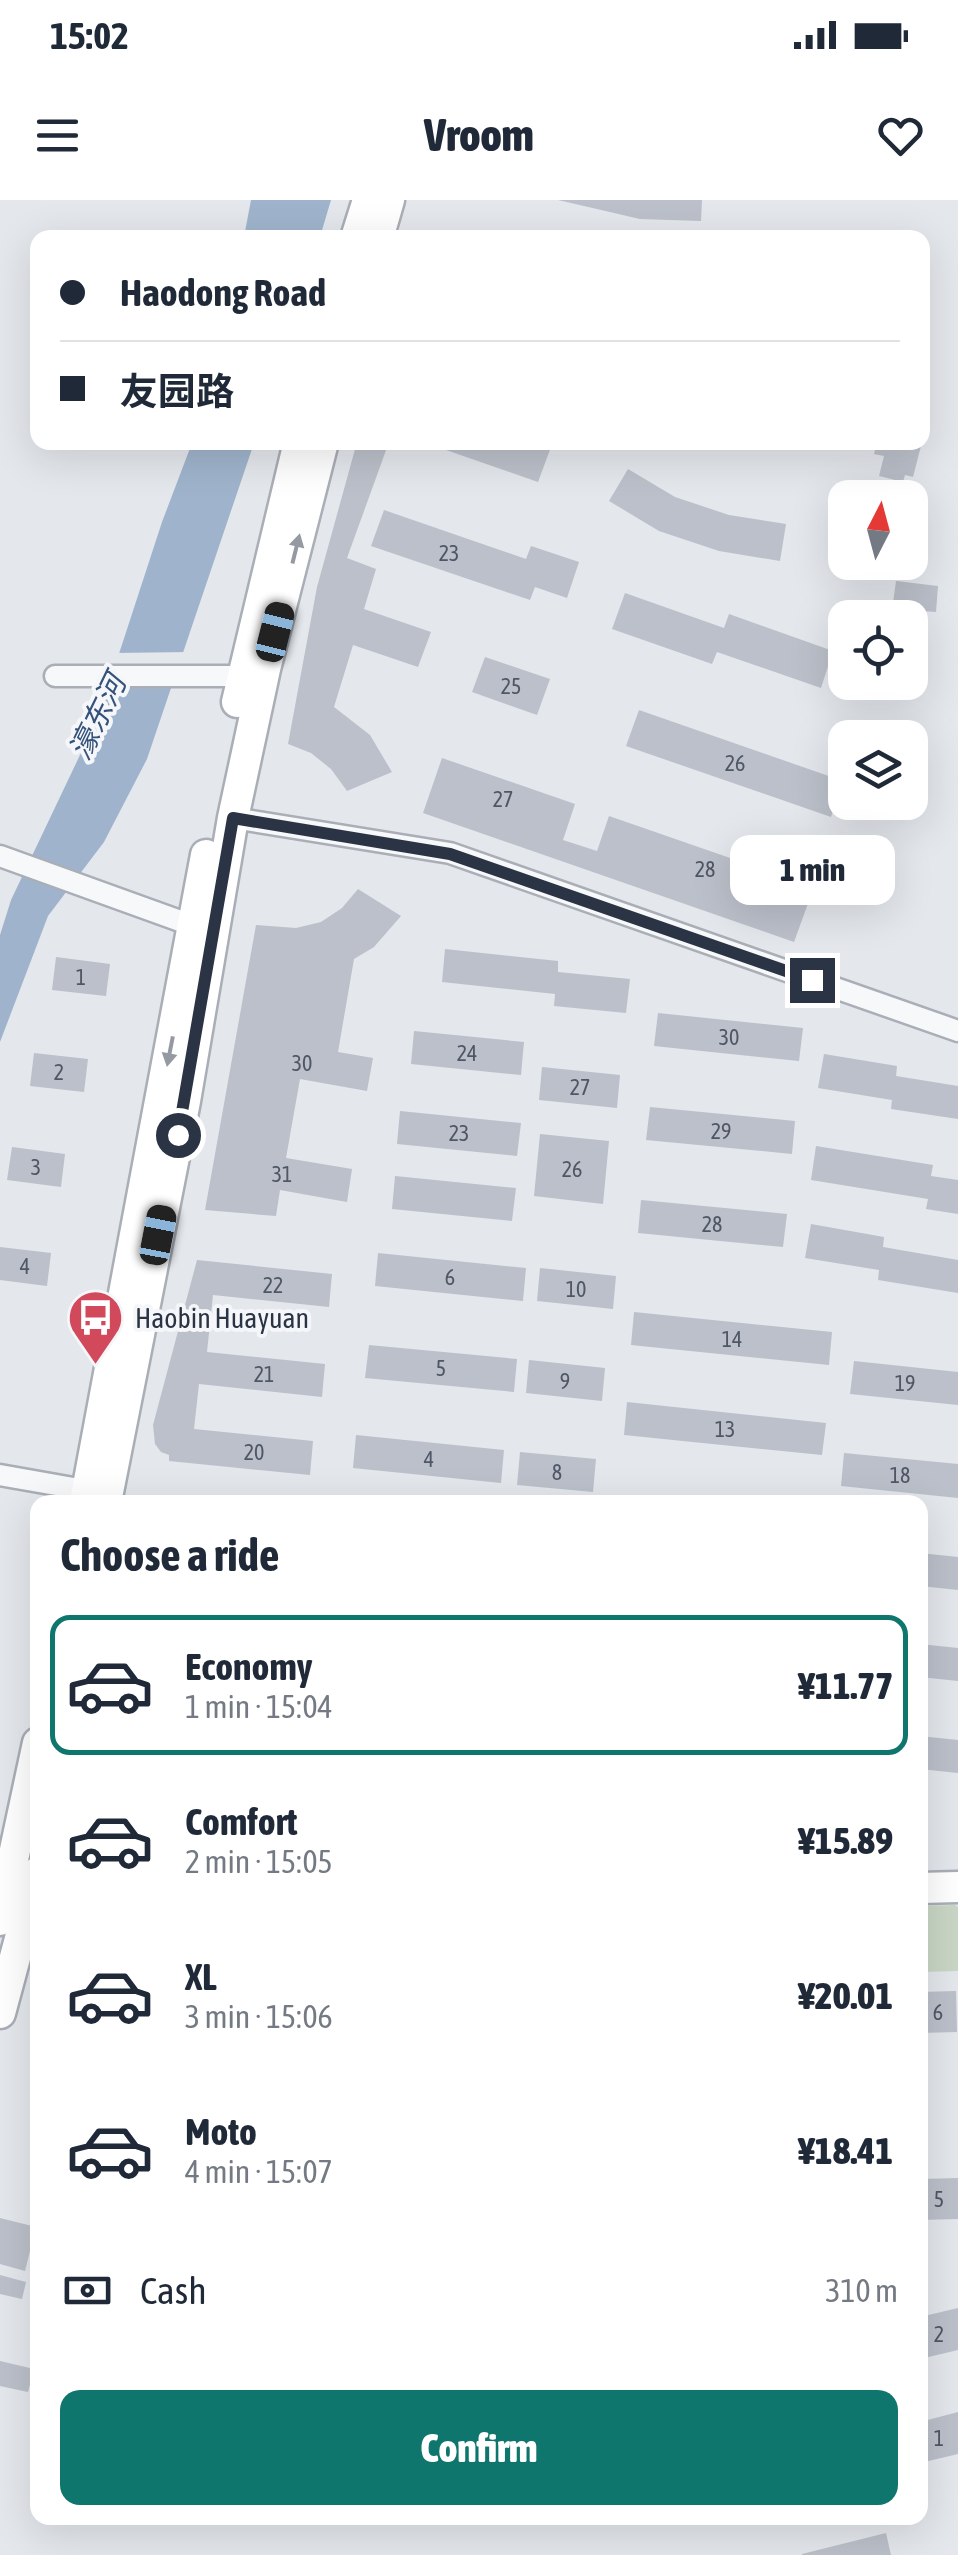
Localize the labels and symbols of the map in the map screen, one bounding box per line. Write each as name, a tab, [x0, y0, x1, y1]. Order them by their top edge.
north arrow	[828, 480, 928, 580]
one-way arrow	[289, 533, 304, 564]
house number: 23	[439, 540, 459, 566]
car	[253, 599, 297, 665]
water label: 濠东河	[62, 664, 134, 764]
house number: 25	[501, 673, 521, 699]
house number: 26	[725, 750, 745, 776]
house number: 27	[493, 786, 513, 812]
callout: 1 min	[730, 835, 894, 905]
house number: 28	[695, 856, 715, 882]
route end	[790, 958, 835, 1003]
house number: 1	[76, 964, 86, 990]
house number: 30	[719, 1024, 739, 1050]
one-way arrow	[162, 1036, 177, 1067]
house number: 24	[457, 1040, 477, 1066]
house number: 30	[292, 1050, 312, 1076]
house number: 2	[54, 1059, 64, 1085]
house number: 27	[570, 1074, 590, 1100]
route start	[156, 1113, 201, 1158]
house number: 29	[711, 1118, 731, 1144]
house number: 23	[449, 1120, 469, 1146]
house number: 3	[31, 1154, 41, 1180]
house number: 26	[562, 1156, 582, 1182]
house number: 31	[272, 1161, 292, 1187]
car	[138, 1203, 178, 1267]
house number: 28	[702, 1211, 722, 1237]
house number: 4	[20, 1253, 30, 1279]
house number: 6	[445, 1264, 455, 1290]
house number: 22	[263, 1272, 283, 1298]
house number: 10	[566, 1276, 586, 1302]
bus stop icon: Haobin Huayuan	[66, 1288, 126, 1367]
place label: Haobin Huayuan	[135, 1302, 309, 1334]
house number: 14	[722, 1326, 742, 1352]
house number: 5	[436, 1355, 446, 1381]
house number: 21	[254, 1361, 274, 1387]
house number: 9	[560, 1368, 570, 1394]
house number: 19	[895, 1370, 915, 1396]
house number: 13	[715, 1416, 735, 1442]
house number: 20	[244, 1439, 264, 1465]
house number: 4	[424, 1446, 434, 1472]
house number: 8	[552, 1459, 562, 1485]
house number: 18	[890, 1462, 910, 1488]
house number: 6	[933, 1999, 943, 2025]
house number: 5	[934, 2186, 944, 2212]
house number: 2	[934, 2321, 944, 2347]
house number: 1	[934, 2425, 944, 2451]

